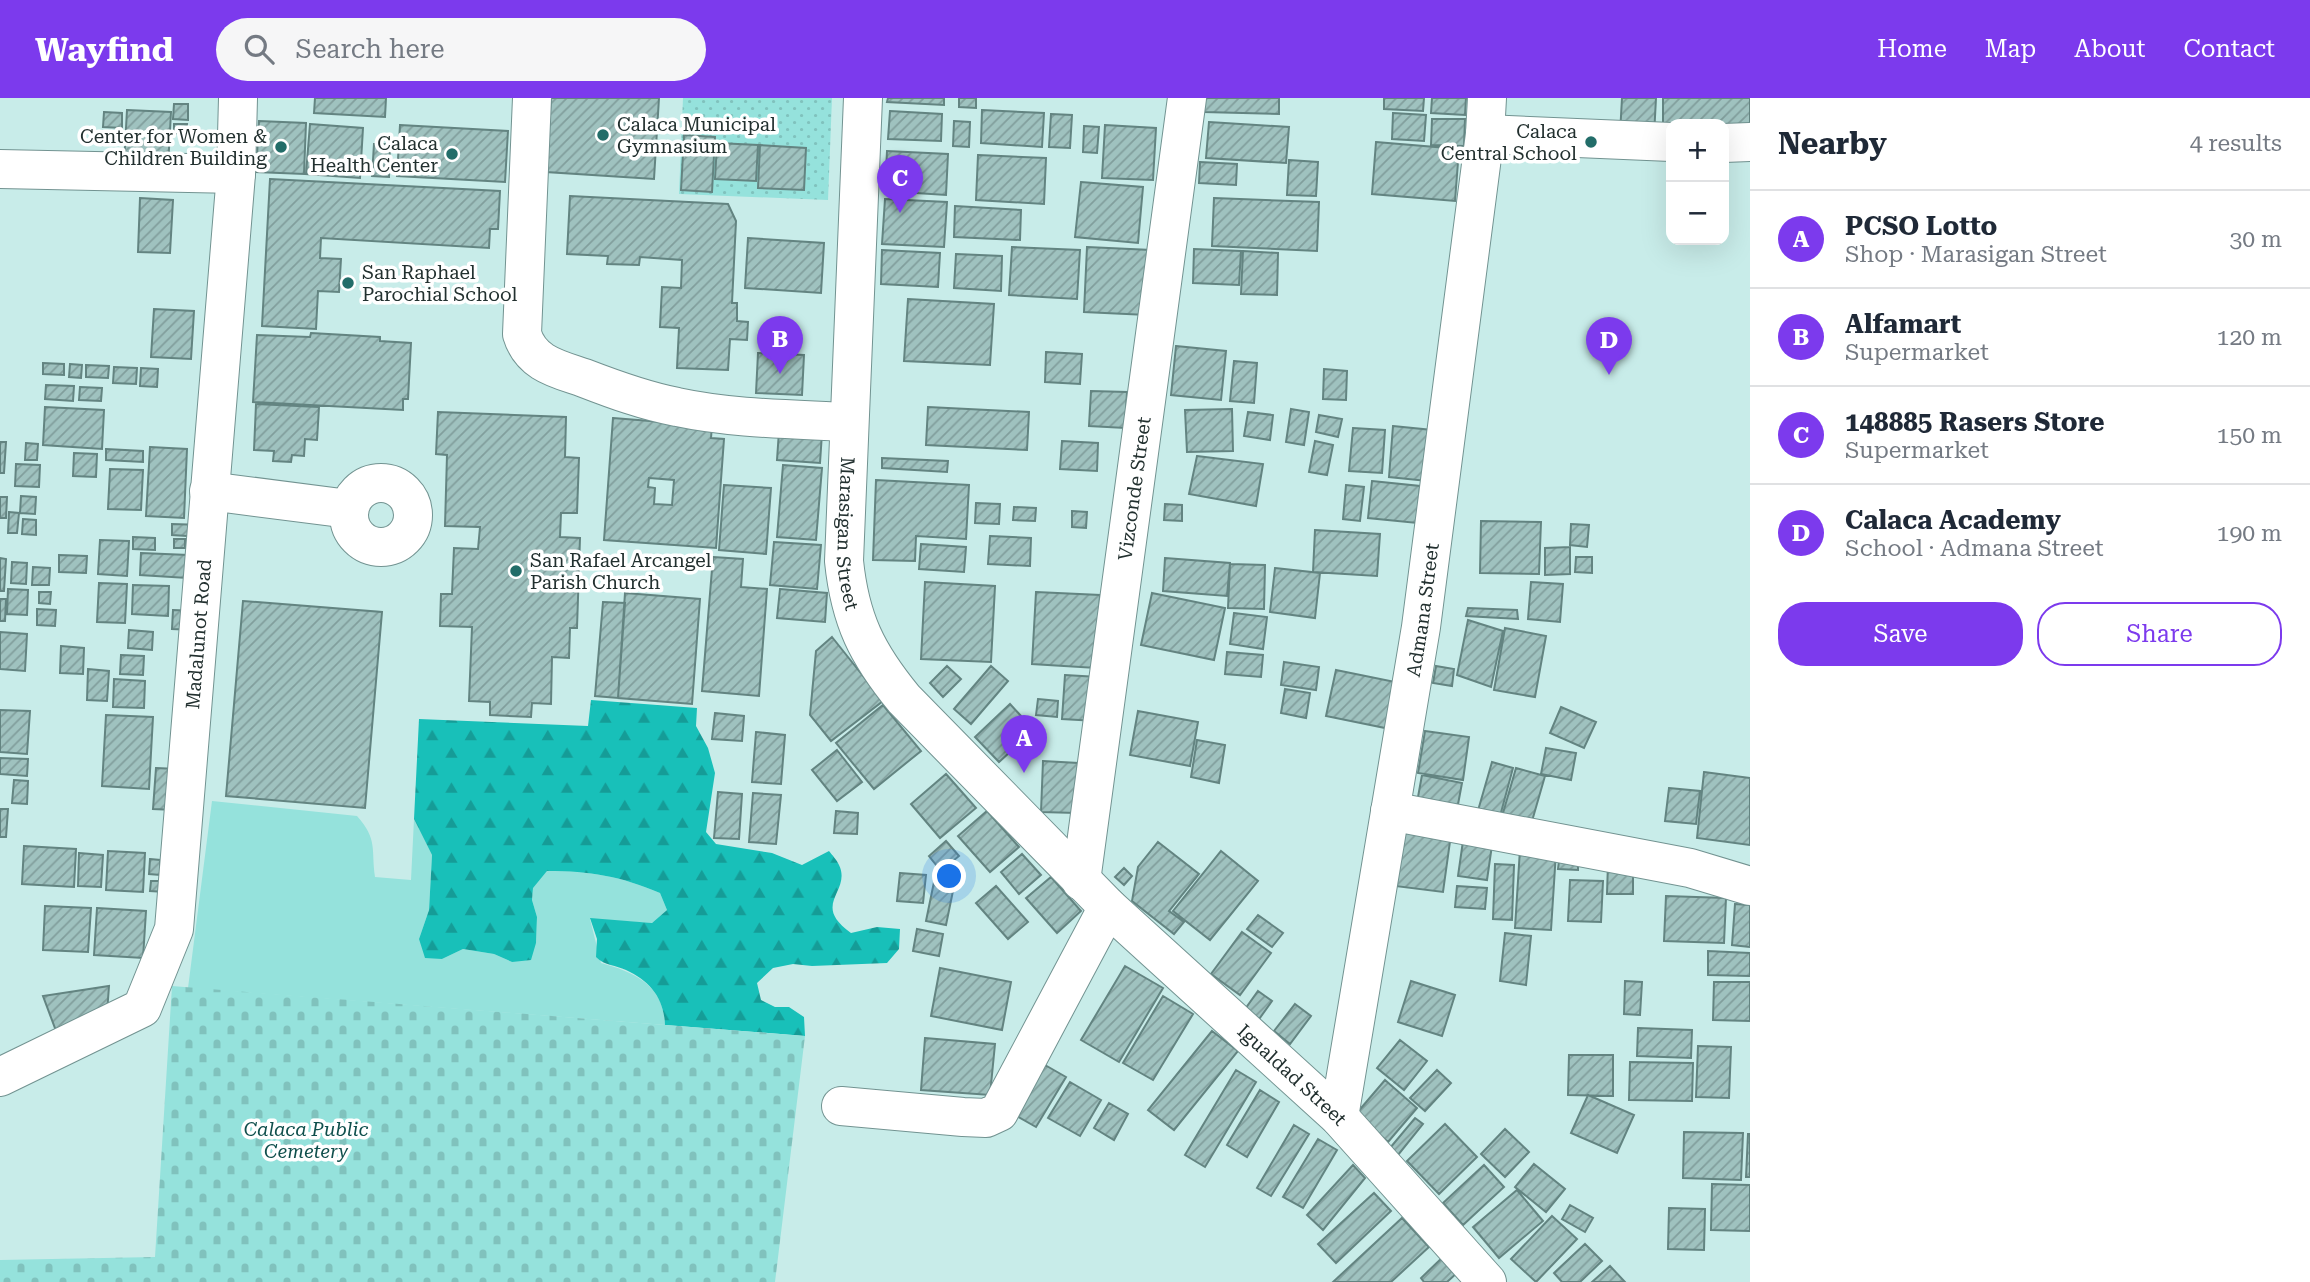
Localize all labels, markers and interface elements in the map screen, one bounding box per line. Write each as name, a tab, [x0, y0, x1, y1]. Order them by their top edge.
search box	[216, 18, 706, 81]
text: Wayfind	[35, 30, 174, 69]
icon: search	[240, 30, 278, 68]
text: Search here	[296, 34, 445, 64]
text: Home	[1877, 35, 1947, 63]
text: Map	[1985, 35, 2036, 63]
text: About	[2074, 35, 2145, 63]
text: Contact	[2183, 35, 2275, 63]
place label: Calaca Municipal Gymnasium	[617, 113, 776, 158]
map controls	[1666, 119, 1729, 245]
button: +	[1666, 119, 1729, 182]
place label: Calaca Central School	[1441, 120, 1578, 165]
place label: Center for Women & Children Building	[80, 125, 267, 170]
text: Nearby	[1778, 126, 1887, 161]
marker: Calaca Municipal Gymnasium	[595, 127, 611, 143]
text: 4 results	[2190, 130, 2282, 157]
place label: Calaca Health Center	[310, 132, 439, 177]
marker: Calaca Central School	[1583, 134, 1599, 150]
marker: Center for Women & Children Building	[273, 139, 289, 155]
marker: Calaca Health Center	[444, 146, 460, 162]
pin: C	[877, 155, 923, 213]
button: −	[1666, 182, 1729, 245]
text: PCSO Lotto	[1845, 211, 1997, 241]
text: A	[1793, 226, 1809, 253]
text: 30 m	[2229, 226, 2282, 253]
text: Shop · Marasigan Street	[1845, 241, 2107, 268]
place label: San Raphael Parochial School	[362, 261, 518, 306]
marker: San Raphael Parochial School	[340, 275, 356, 291]
text: Alfamart	[1845, 309, 1961, 339]
pin: B	[757, 316, 803, 374]
pin: D	[1586, 317, 1632, 375]
text: B	[1793, 324, 1809, 351]
text: 120 m	[2217, 324, 2282, 351]
text: Supermarket	[1845, 339, 1989, 366]
text: 148885 Rasers Store	[1845, 407, 2104, 437]
street label: Vizconde Street	[1113, 415, 1155, 562]
text: C	[1793, 422, 1809, 449]
text: 150 m	[2217, 422, 2282, 449]
text: Supermarket	[1845, 437, 1989, 464]
street label: Marasigan Street	[832, 456, 864, 613]
text: Calaca Academy	[1845, 505, 2061, 535]
text: D	[1792, 520, 1810, 547]
text: 190 m	[2217, 520, 2282, 547]
text: School · Admana Street	[1845, 535, 2104, 562]
street label: Admana Street	[1401, 542, 1443, 679]
place label: San Rafael Arcangel Parish Church	[530, 549, 711, 594]
street label: Madalunot Road	[181, 558, 216, 710]
marker: San Rafael Arcangel Parish Church	[508, 563, 524, 579]
button: Save	[1778, 602, 2023, 666]
button: Share	[2037, 602, 2282, 666]
pin: A	[1001, 715, 1047, 773]
your location	[932, 859, 966, 893]
street label: Igualdad Street	[1233, 1019, 1352, 1130]
park label: Calaca Public Cemetery	[244, 1118, 368, 1163]

